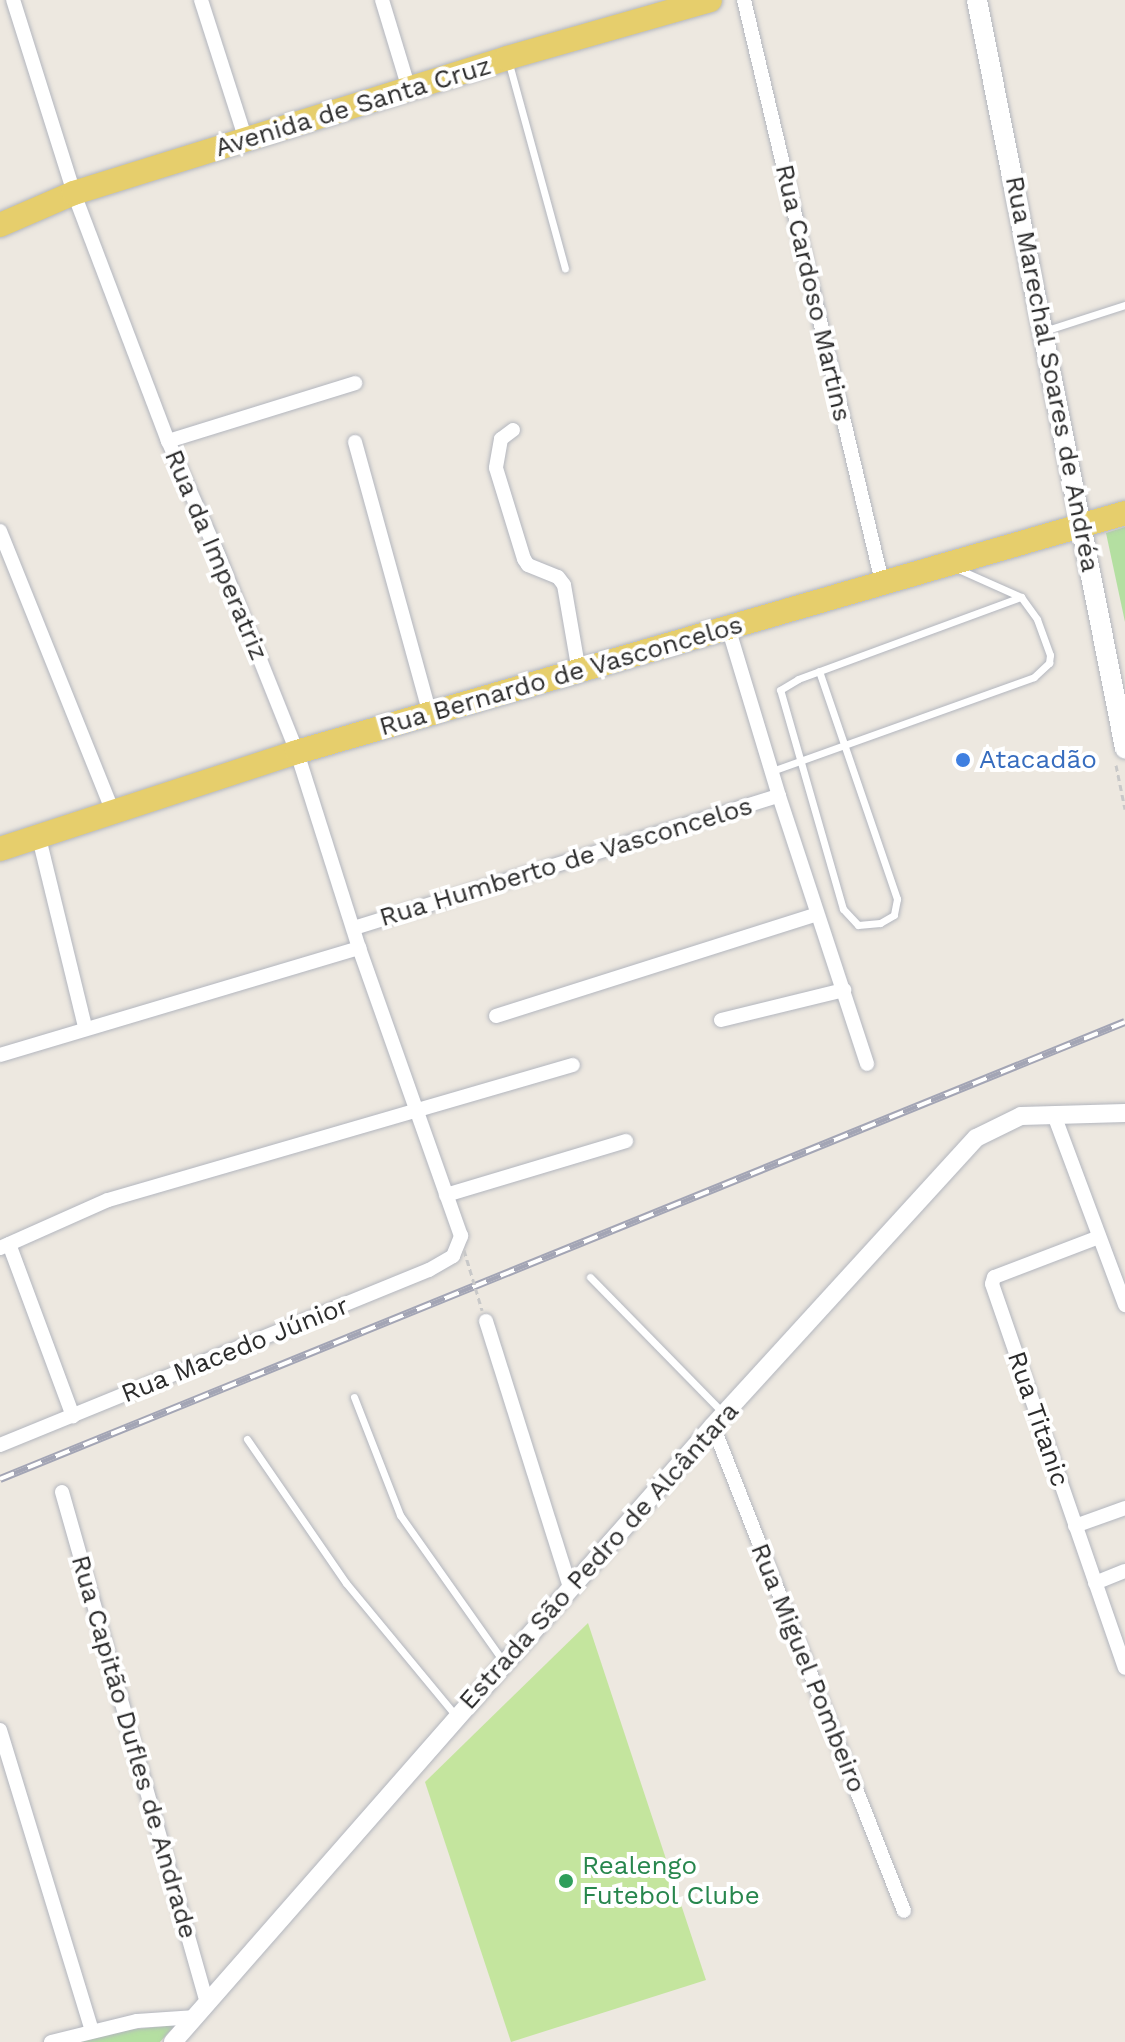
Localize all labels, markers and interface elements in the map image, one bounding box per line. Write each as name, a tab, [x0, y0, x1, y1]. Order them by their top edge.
street label: Avenida de Santa Cruz	[211, 50, 495, 164]
street label: Rua Cardoso Martins	[768, 161, 858, 425]
street label: Rua Marechal Soares de Andréa	[998, 172, 1106, 576]
street label: Rua da Imperatriz	[157, 444, 275, 666]
street label: Rua Bernardo de Vasconcelos	[375, 609, 747, 743]
place label: Atacadão	[979, 744, 1097, 776]
marker: Atacadão	[954, 751, 972, 769]
street label: Rua Humberto de Vasconcelos	[375, 790, 757, 934]
street label: Rua Macedo Júnior	[116, 1290, 354, 1410]
street label: Rua Titanic	[1000, 1347, 1076, 1491]
street label: Estrada São Pedro de Alcântara	[452, 1395, 746, 1717]
street label: Rua Miguel Pombeiro	[743, 1538, 873, 1798]
street label: Rua Capitão Dufles de Andrade	[64, 1551, 204, 1943]
place label: Realengo Futebol Clube	[582, 1850, 761, 1912]
marker: Realengo Futebol Clube	[557, 1872, 575, 1890]

